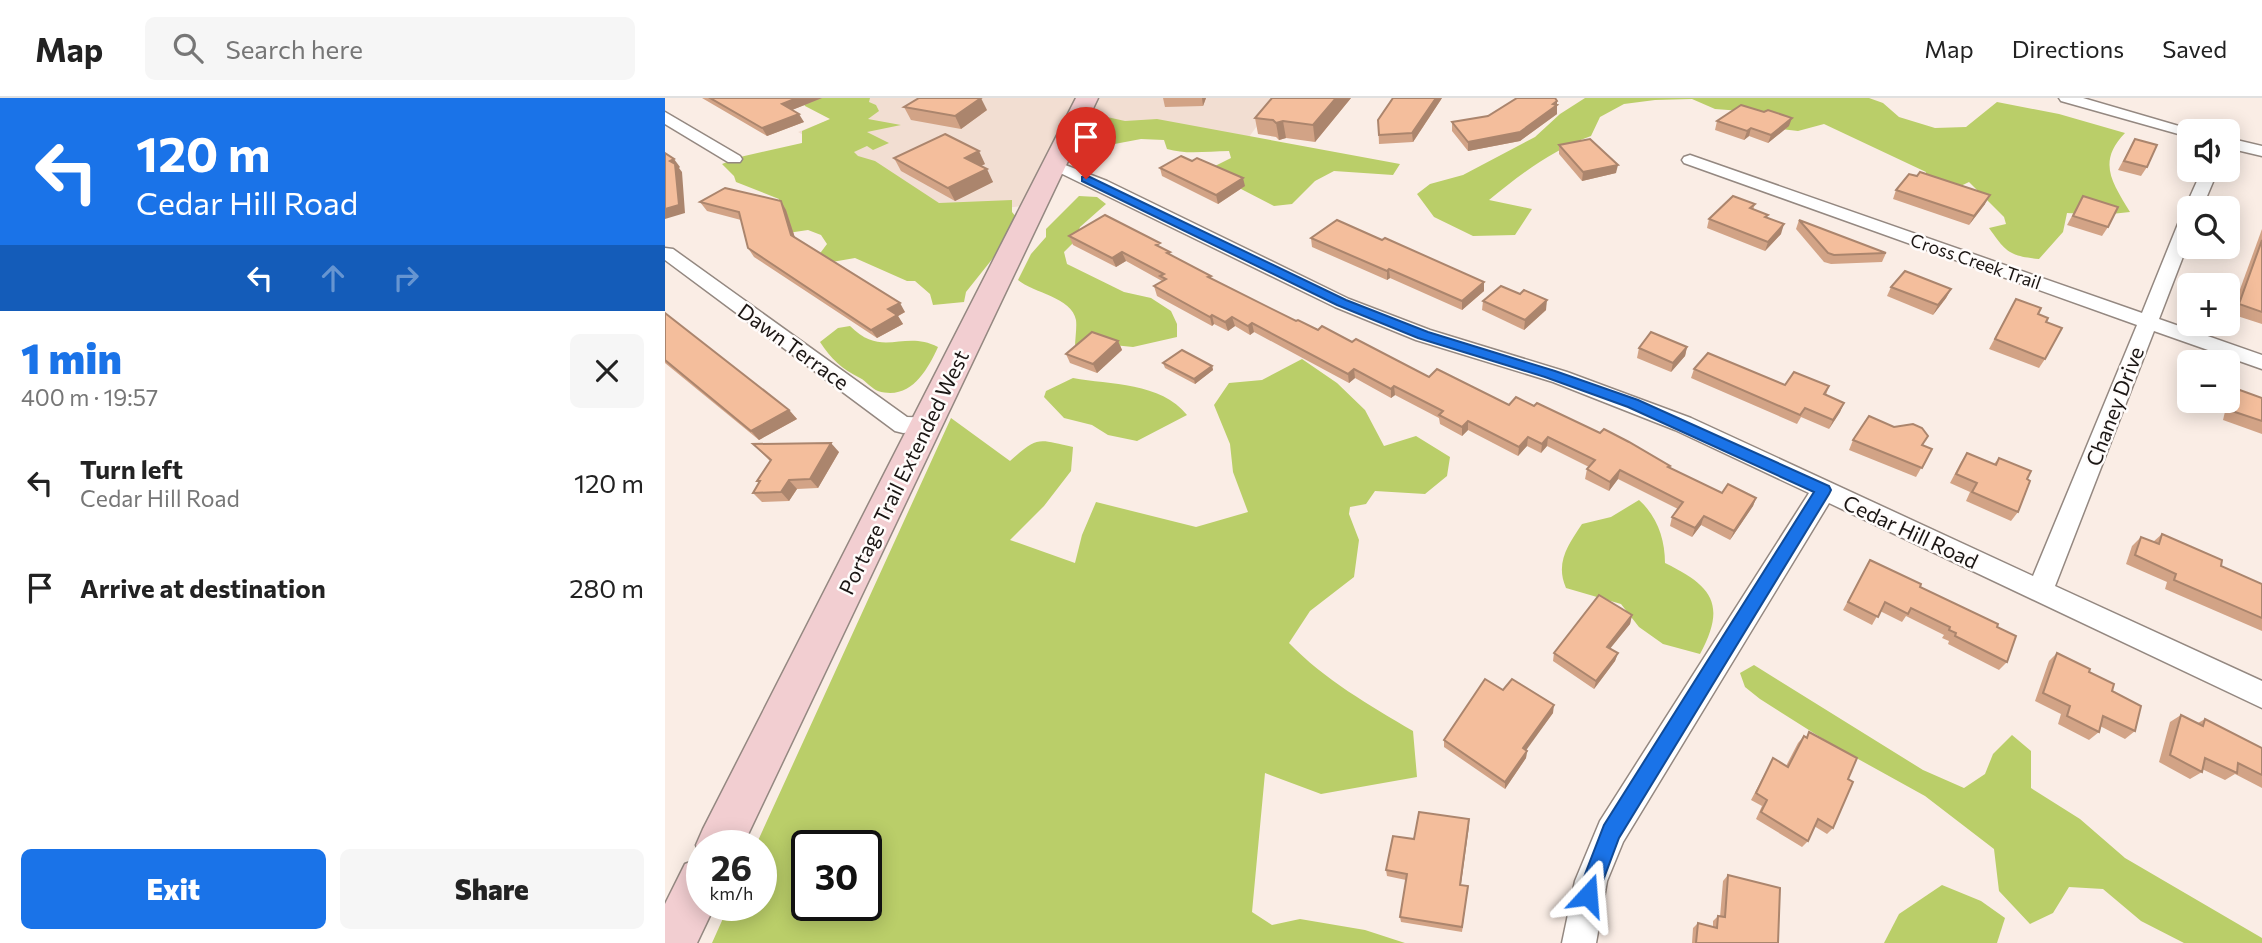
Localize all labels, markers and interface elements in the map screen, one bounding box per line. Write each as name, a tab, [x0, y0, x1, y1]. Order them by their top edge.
search box	[145, 17, 635, 80]
text: Map	[35, 28, 103, 69]
icon: search	[169, 29, 207, 67]
text: Search here	[225, 33, 363, 64]
text: Map	[1924, 34, 1974, 63]
text: Directions	[2012, 34, 2124, 63]
text: Saved	[2162, 34, 2227, 63]
pin	[1056, 107, 1116, 179]
icon: arrive	[1067, 118, 1105, 156]
map controls	[2177, 119, 2240, 413]
button: sound	[2177, 119, 2240, 182]
text: 120 m	[136, 122, 270, 182]
icon: left	[21, 126, 112, 217]
text: Cedar Hill Road	[136, 182, 358, 222]
button: search	[2177, 196, 2240, 259]
street label: Cross Creek Trail	[1908, 228, 2044, 294]
icon: left	[241, 259, 279, 297]
icon: ahead	[314, 259, 352, 297]
icon: right	[387, 259, 425, 297]
button: +	[2177, 273, 2240, 336]
street label: Dawn Terrace	[734, 297, 854, 395]
text: 1 min	[21, 331, 122, 383]
button: close	[570, 334, 644, 408]
street label: Chaney Drive	[2080, 343, 2148, 469]
street label: Portage Trail Extended West	[833, 346, 973, 598]
button: −	[2177, 350, 2240, 413]
text: 400 m · 19:57	[21, 383, 158, 411]
text: Turn left	[80, 453, 183, 484]
icon: left	[21, 464, 59, 502]
text: 120 m	[574, 467, 644, 498]
text: Cedar Hill Road	[80, 484, 240, 512]
street label: Cedar Hill Road	[1840, 489, 1982, 573]
icon: arrive	[21, 569, 59, 607]
text: Arrive at destination	[80, 572, 326, 603]
text: 280 m	[569, 572, 644, 603]
speed limit sign: 30	[791, 830, 882, 921]
text: 26	[711, 845, 752, 888]
button: Exit	[21, 849, 326, 929]
button: Share	[340, 849, 644, 929]
position arrow	[1551, 858, 1625, 932]
text: km/h	[710, 882, 753, 904]

